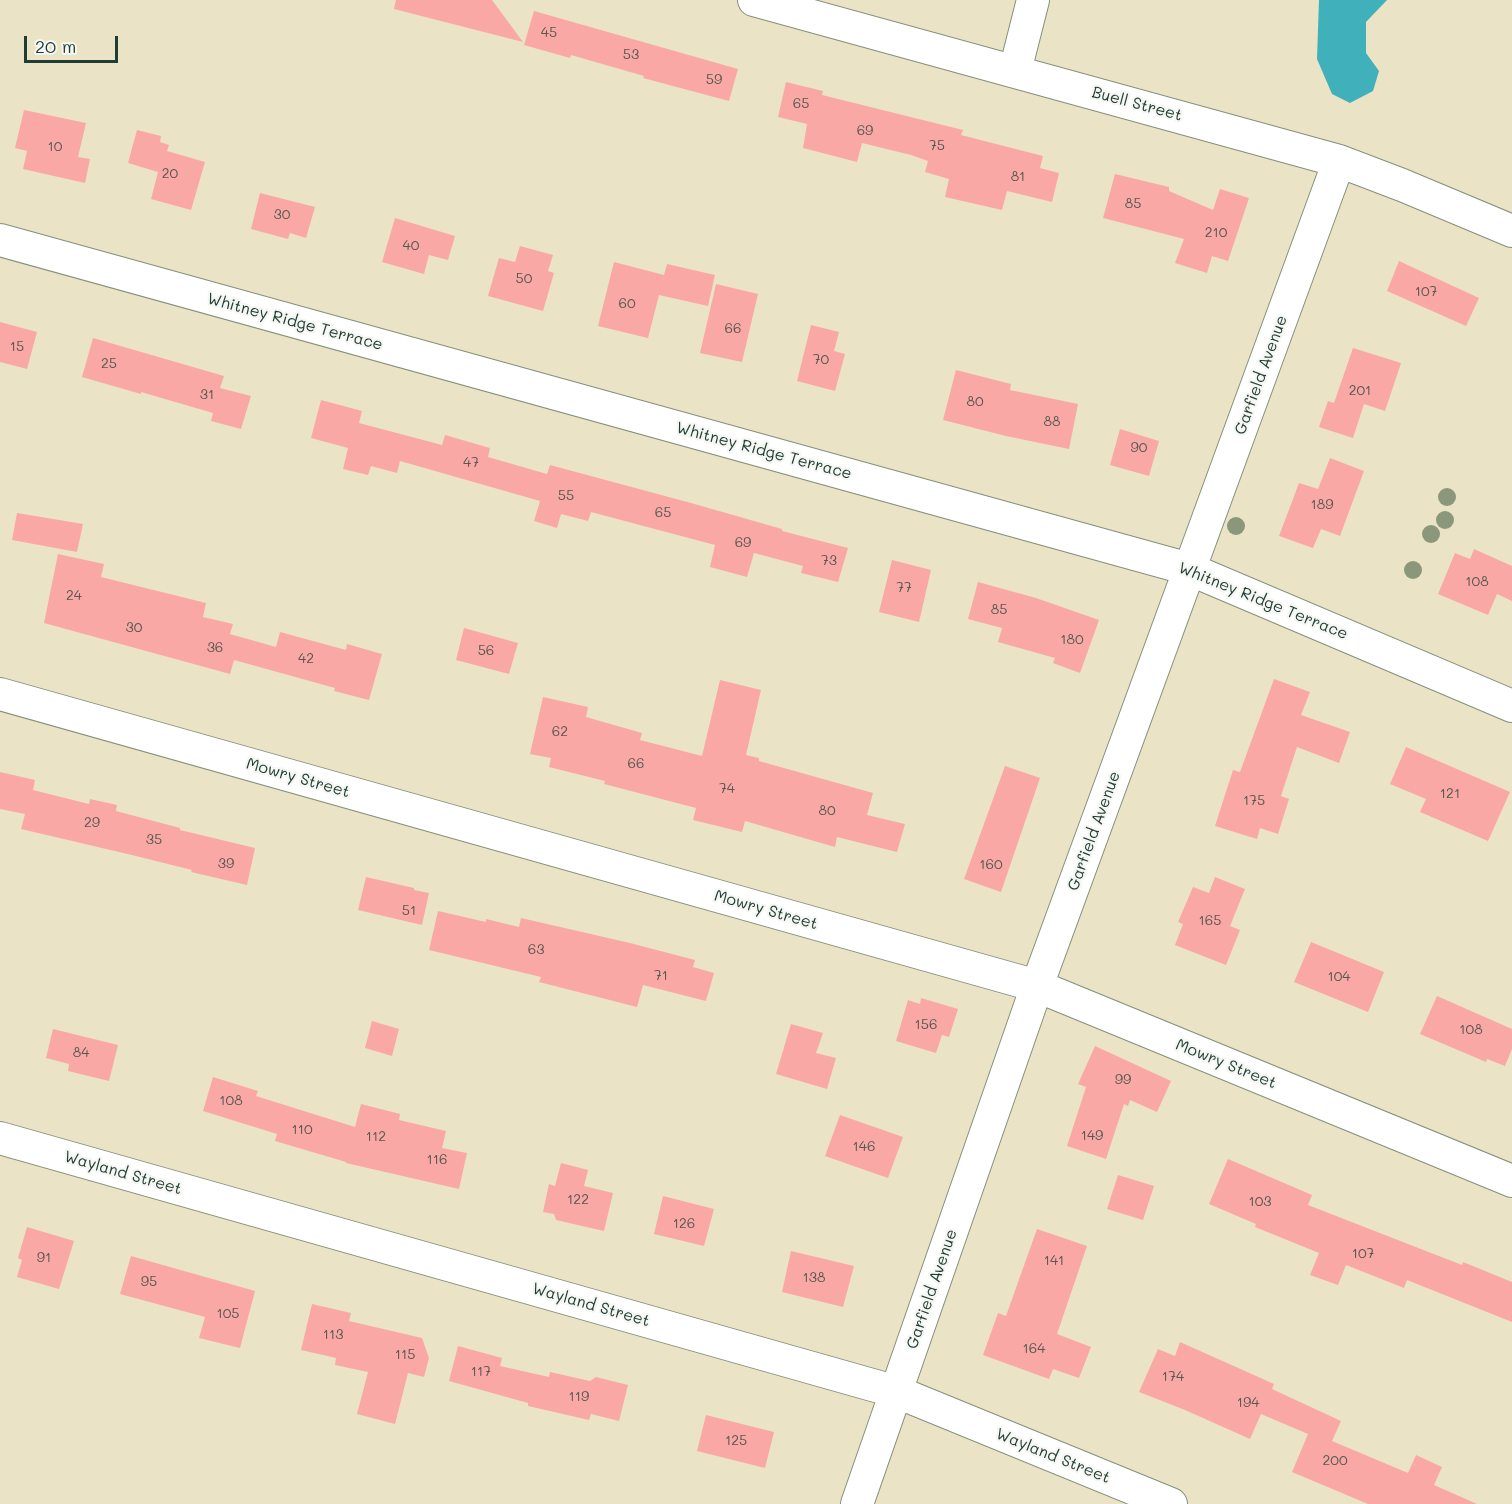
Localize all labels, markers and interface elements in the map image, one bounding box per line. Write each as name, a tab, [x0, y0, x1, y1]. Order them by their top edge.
scale bar	[27, 24, 122, 62]
house number: 45	[541, 25, 557, 41]
text: 20 m	[35, 34, 76, 58]
house number: 53	[623, 47, 639, 63]
house number: 59	[706, 72, 722, 88]
street label: Buell Street	[1090, 83, 1184, 125]
house number: 65	[793, 96, 809, 112]
house number: 69	[857, 123, 873, 139]
house number: 75	[929, 138, 945, 154]
house number: 10	[48, 139, 62, 155]
house number: 20	[162, 166, 178, 182]
house number: 81	[1011, 169, 1025, 185]
house number: 85	[1125, 196, 1141, 212]
house number: 30	[274, 207, 290, 223]
house number: 210	[1205, 225, 1227, 241]
house number: 40	[403, 238, 419, 254]
house number: 50	[516, 271, 532, 287]
house number: 107	[1415, 284, 1437, 300]
street label: Whitney Ridge Terrace	[205, 289, 385, 355]
house number: 60	[618, 296, 636, 312]
street label: Garfield Avenue	[1231, 313, 1291, 437]
house number: 66	[725, 321, 741, 337]
house number: 15	[10, 339, 24, 355]
house number: 70	[813, 352, 829, 368]
house number: 25	[101, 356, 117, 372]
house number: 201	[1349, 383, 1371, 399]
house number: 31	[200, 387, 214, 403]
house number: 80	[966, 394, 984, 410]
house number: 88	[1044, 414, 1060, 430]
street label: Whitney Ridge Terrace	[674, 418, 854, 484]
house number: 90	[1131, 440, 1147, 456]
house number: 47	[463, 455, 479, 471]
house number: 55	[558, 488, 574, 504]
house number: 189	[1310, 497, 1334, 513]
house number: 65	[655, 505, 671, 521]
house number: 69	[735, 535, 751, 551]
house number: 73	[821, 553, 837, 569]
street label: Whitney Ridge Terrace	[1175, 558, 1351, 644]
house number: 108	[1465, 574, 1489, 590]
house number: 77	[896, 580, 912, 596]
house number: 24	[66, 588, 82, 604]
house number: 85	[991, 602, 1007, 618]
house number: 30	[126, 620, 142, 636]
house number: 180	[1060, 632, 1084, 648]
house number: 36	[207, 640, 223, 656]
house number: 56	[478, 643, 494, 659]
house number: 42	[298, 651, 314, 667]
house number: 62	[552, 724, 568, 740]
street label: Mowry Street	[244, 754, 352, 802]
house number: 66	[628, 756, 644, 772]
street label: Garfield Avenue	[1064, 769, 1124, 893]
house number: 74	[719, 781, 735, 797]
house number: 121	[1440, 786, 1460, 802]
house number: 175	[1243, 793, 1265, 809]
house number: 80	[818, 803, 836, 819]
house number: 29	[84, 815, 100, 831]
house number: 35	[146, 832, 162, 848]
house number: 39	[218, 856, 234, 872]
house number: 160	[979, 857, 1003, 873]
street label: Mowry Street	[712, 886, 820, 934]
house number: 51	[402, 903, 416, 919]
house number: 165	[1199, 913, 1221, 929]
house number: 63	[528, 942, 544, 958]
house number: 71	[654, 968, 668, 984]
house number: 104	[1327, 969, 1351, 985]
house number: 156	[915, 1017, 937, 1033]
house number: 108	[1459, 1022, 1483, 1038]
street label: Mowry Street	[1173, 1035, 1279, 1093]
house number: 84	[73, 1045, 89, 1061]
house number: 99	[1115, 1072, 1131, 1088]
house number: 108	[219, 1093, 243, 1109]
house number: 110	[291, 1122, 313, 1138]
house number: 149	[1081, 1128, 1103, 1144]
house number: 112	[366, 1129, 386, 1145]
house number: 146	[853, 1139, 875, 1155]
street label: Wayland Street	[62, 1147, 184, 1199]
house number: 116	[427, 1152, 447, 1168]
house number: 122	[567, 1192, 589, 1208]
house number: 103	[1248, 1194, 1272, 1210]
house number: 126	[673, 1216, 695, 1232]
street label: Garfield Avenue	[902, 1227, 962, 1351]
house number: 107	[1352, 1246, 1374, 1262]
house number: 91	[37, 1250, 51, 1266]
house number: 141	[1044, 1253, 1064, 1269]
house number: 138	[803, 1270, 825, 1286]
house number: 95	[141, 1274, 157, 1290]
street label: Wayland Street	[530, 1279, 652, 1331]
house number: 105	[216, 1306, 240, 1322]
house number: 113	[323, 1327, 343, 1343]
house number: 164	[1023, 1341, 1045, 1357]
house number: 115	[395, 1347, 415, 1363]
house number: 117	[471, 1364, 491, 1380]
house number: 174	[1162, 1369, 1184, 1385]
house number: 119	[569, 1389, 589, 1405]
house number: 194	[1237, 1395, 1259, 1411]
street label: Wayland Street	[993, 1424, 1113, 1488]
house number: 125	[725, 1433, 747, 1449]
house number: 200	[1322, 1453, 1348, 1469]

